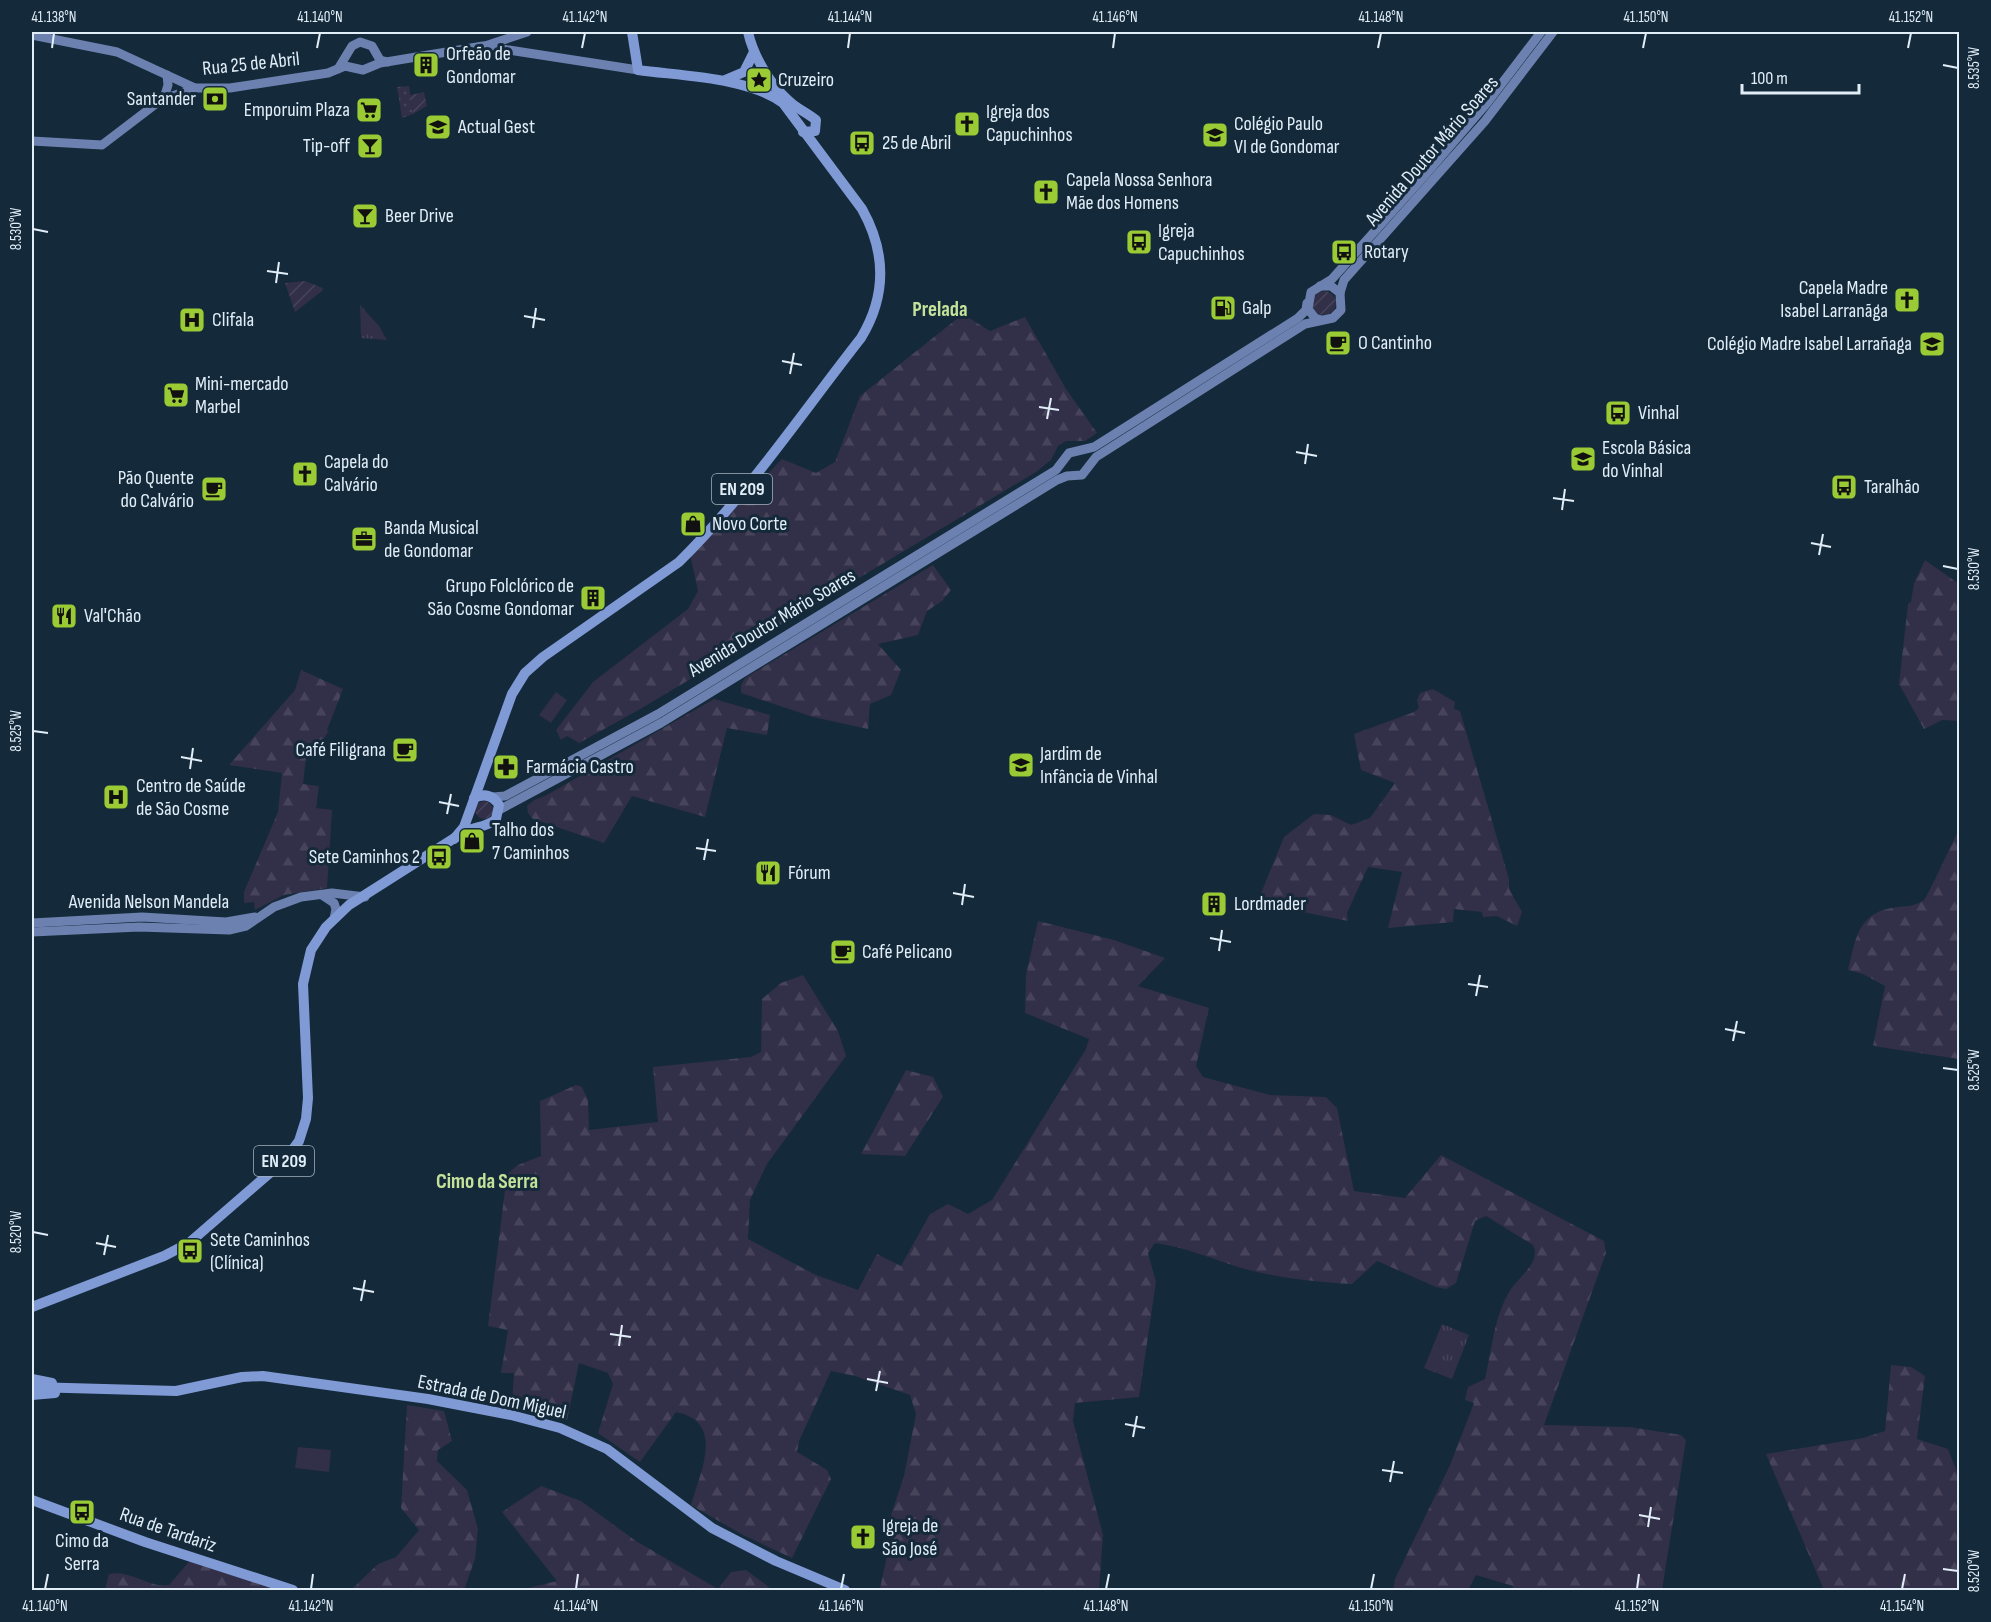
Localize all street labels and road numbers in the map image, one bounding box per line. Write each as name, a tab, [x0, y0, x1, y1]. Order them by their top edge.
street label: Rua 25 de Abril	[201, 47, 301, 81]
street label: Avenida Doutor Mário Soares	[1360, 71, 1504, 232]
road number: EN 209	[712, 474, 772, 504]
street label: Avenida Doutor Mário Soares	[683, 564, 860, 683]
street label: Avenida Nelson Mandela	[68, 890, 229, 914]
road number: EN 209	[254, 1146, 314, 1176]
street label: Estrada de Dom Miguel	[416, 1370, 568, 1424]
street label: Rua de Tardariz	[117, 1502, 219, 1558]

